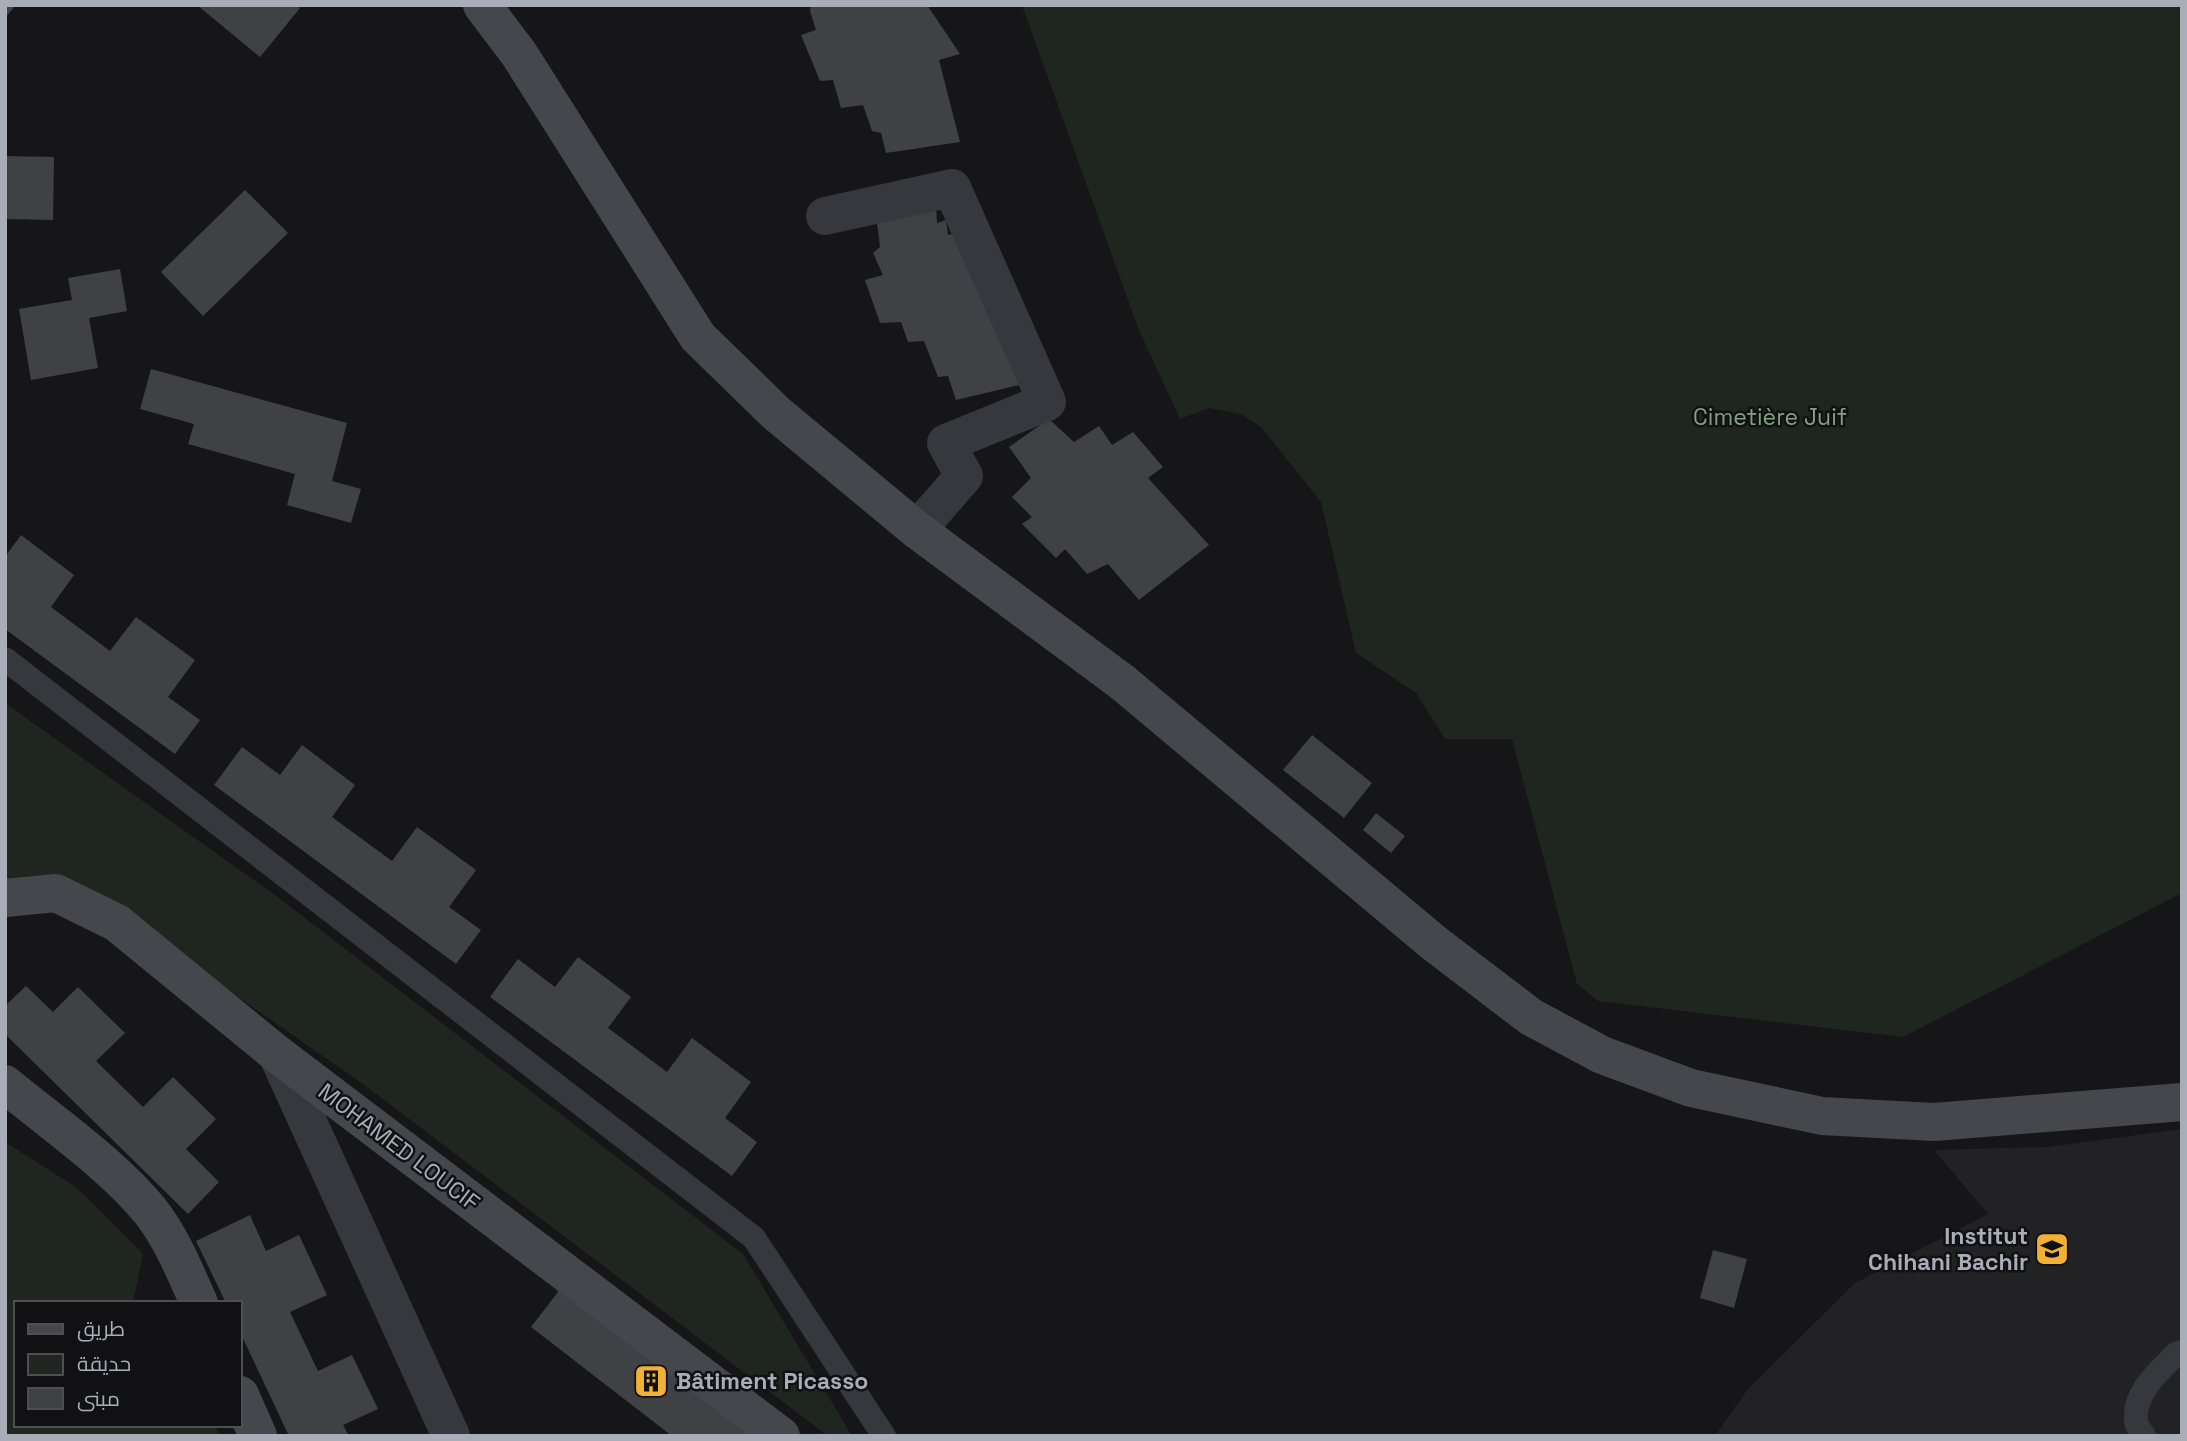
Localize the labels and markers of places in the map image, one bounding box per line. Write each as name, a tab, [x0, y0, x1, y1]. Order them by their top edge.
place label: Institut Chihani Bachir	[1868, 1221, 2028, 1277]
school or university icon: Institut Chihani Bachir	[2033, 1230, 2071, 1268]
building icon: Bâtiment Picasso	[632, 1362, 670, 1400]
place label: Bâtiment Picasso	[676, 1366, 868, 1396]

